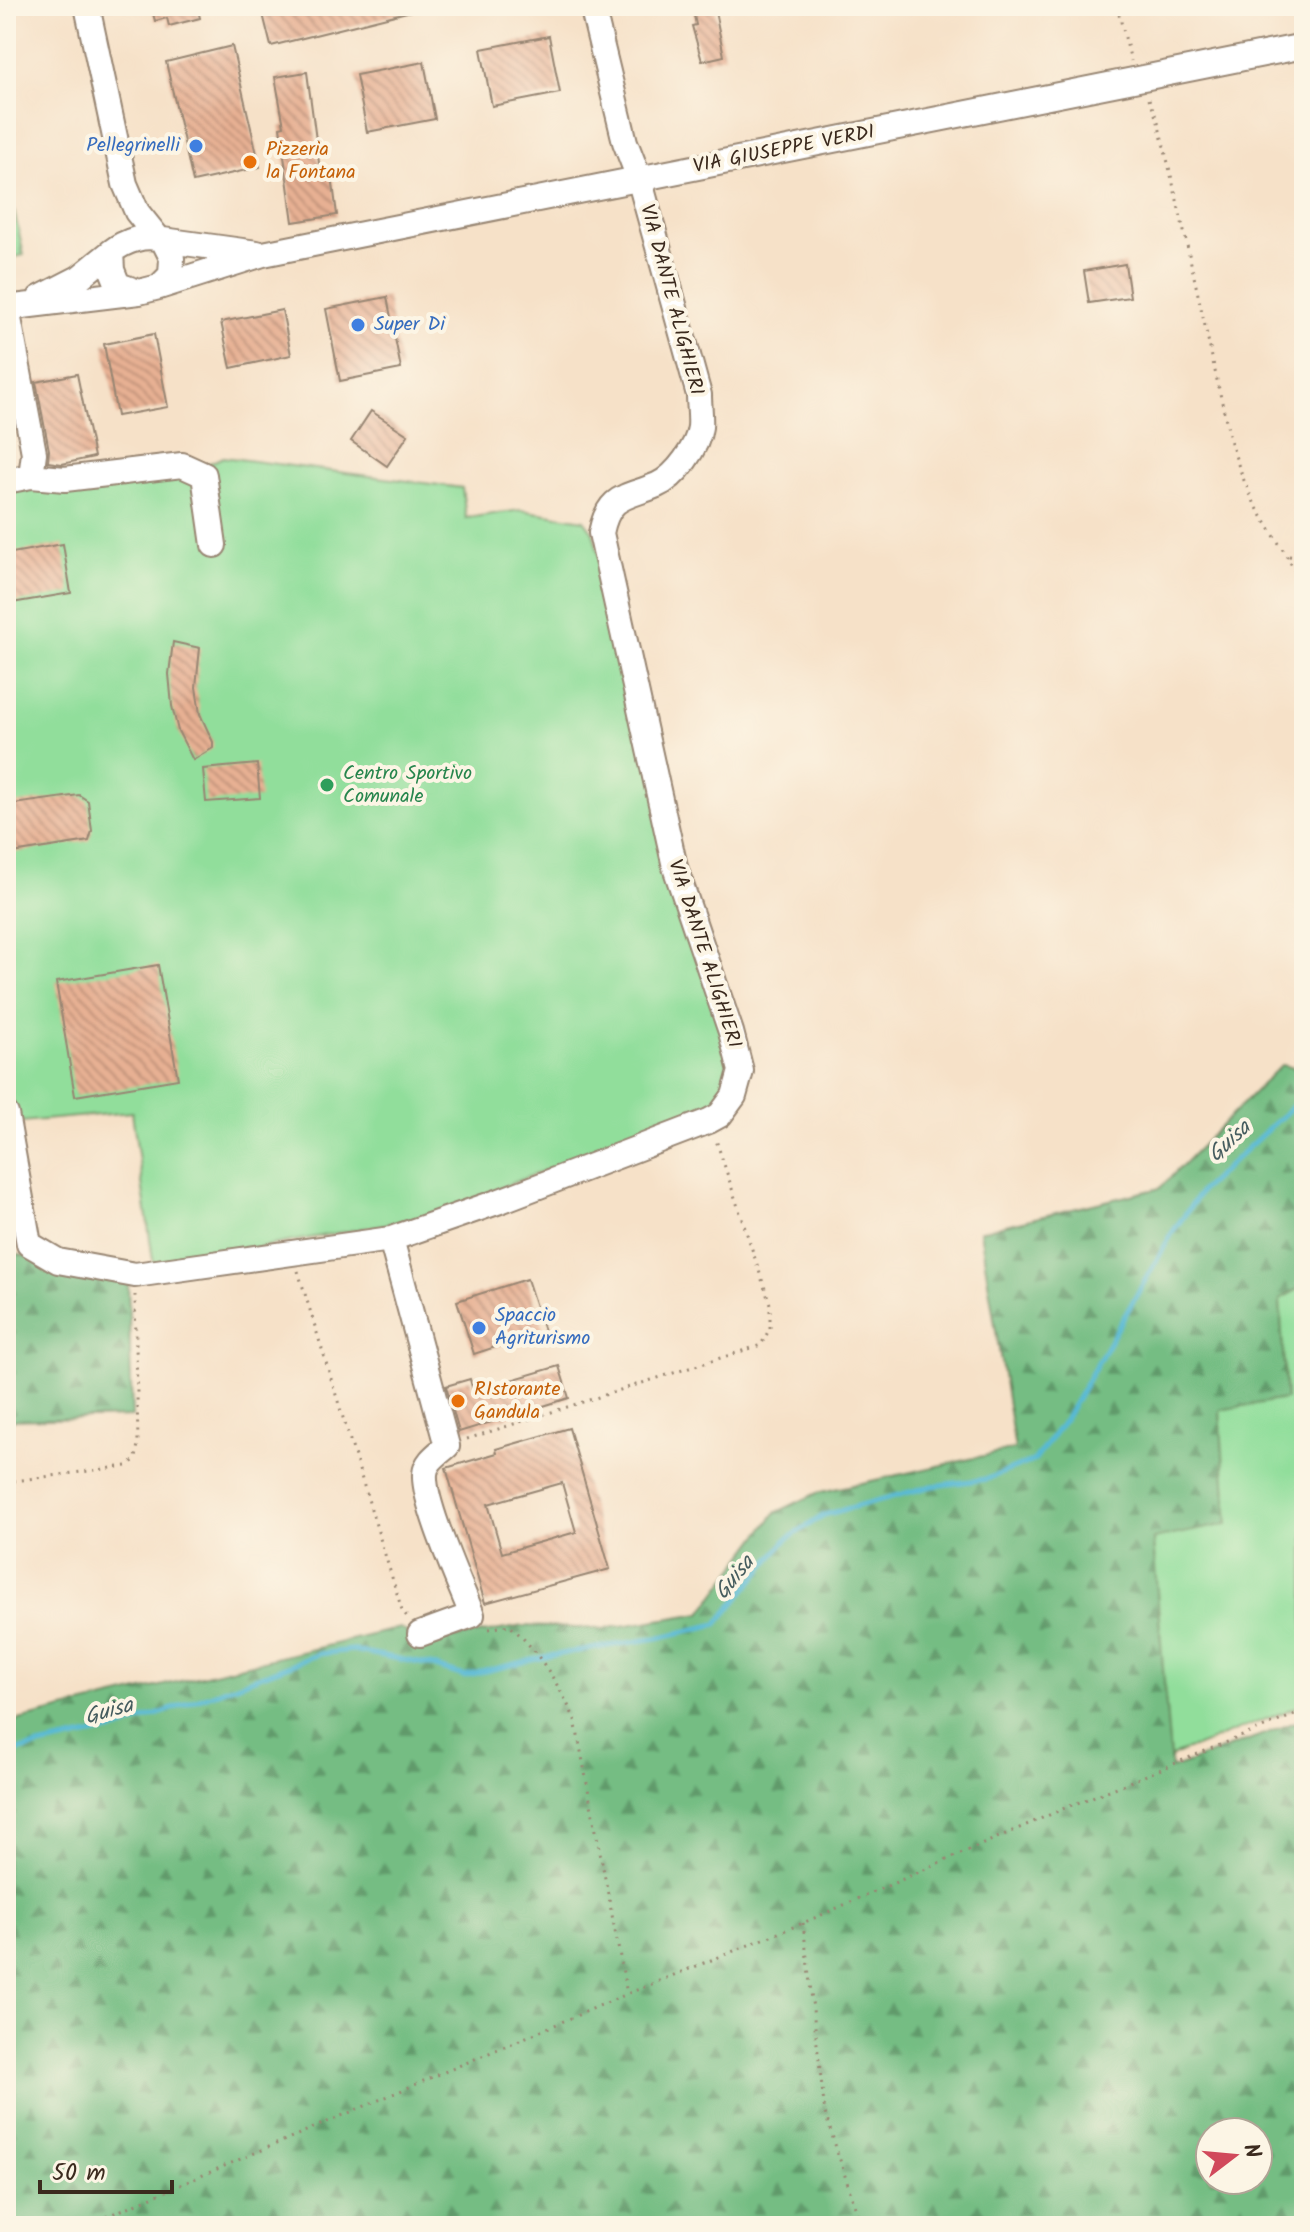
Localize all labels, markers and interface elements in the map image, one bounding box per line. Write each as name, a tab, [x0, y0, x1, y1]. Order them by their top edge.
street label: VIA GIUSEPPE VERDI	[690, 117, 878, 183]
place label: Pellegrinelli	[86, 130, 181, 162]
place label: Pizzeria la Fontana	[266, 134, 356, 189]
marker: Pellegrinelli	[187, 137, 205, 155]
marker: Pizzeria la Fontana	[241, 153, 259, 171]
street label: VIA DANTE ALIGHIERI	[630, 201, 712, 399]
place label: Super Di	[374, 309, 446, 341]
marker: Super Di	[349, 316, 367, 334]
place label: Centro Sportivo Comunale	[343, 758, 472, 813]
marker: Centro Sportivo Comunale	[318, 776, 336, 794]
street label: VIA DANTE ALIGHIERI	[658, 856, 750, 1052]
water label: Guisa	[1200, 1111, 1261, 1171]
place label: Spaccio Agriturismo	[495, 1300, 590, 1355]
marker: Spaccio Agriturismo	[470, 1319, 488, 1337]
place label: RIstorante Gandula	[474, 1374, 561, 1429]
marker: RIstorante Gandula	[449, 1392, 467, 1410]
water label: Guisa	[706, 1547, 765, 1608]
water label: Guisa	[81, 1688, 139, 1736]
north arrow	[1194, 2116, 1274, 2196]
text: N	[1232, 2140, 1270, 2163]
scale bar	[40, 2144, 172, 2194]
text: 50 m	[52, 2154, 106, 2193]

